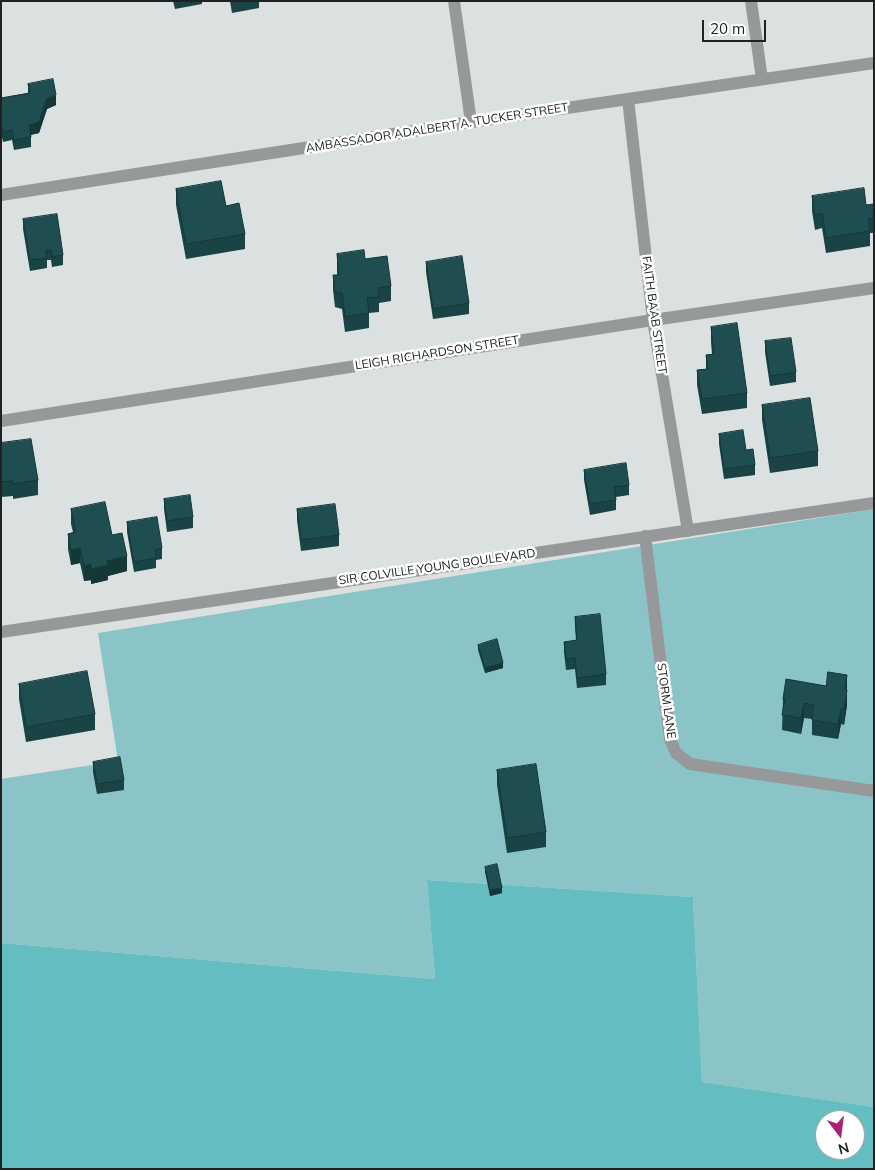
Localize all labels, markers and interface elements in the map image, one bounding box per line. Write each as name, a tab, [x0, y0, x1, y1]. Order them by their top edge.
scale bar	[705, 10, 769, 42]
text: 20 m	[710, 19, 745, 38]
street label: AMBASSADOR ADALBERT A. TUCKER STREET	[305, 100, 569, 156]
street label: FAITH BAAB STREET	[639, 255, 669, 375]
street label: LEIGH RICHARDSON STREET	[354, 333, 520, 373]
street label: SIR COLVILLE YOUNG BOULEVARD	[338, 546, 536, 588]
street label: STORM LANE	[654, 662, 678, 740]
north arrow	[815, 1110, 865, 1160]
text: N	[836, 1138, 851, 1159]

